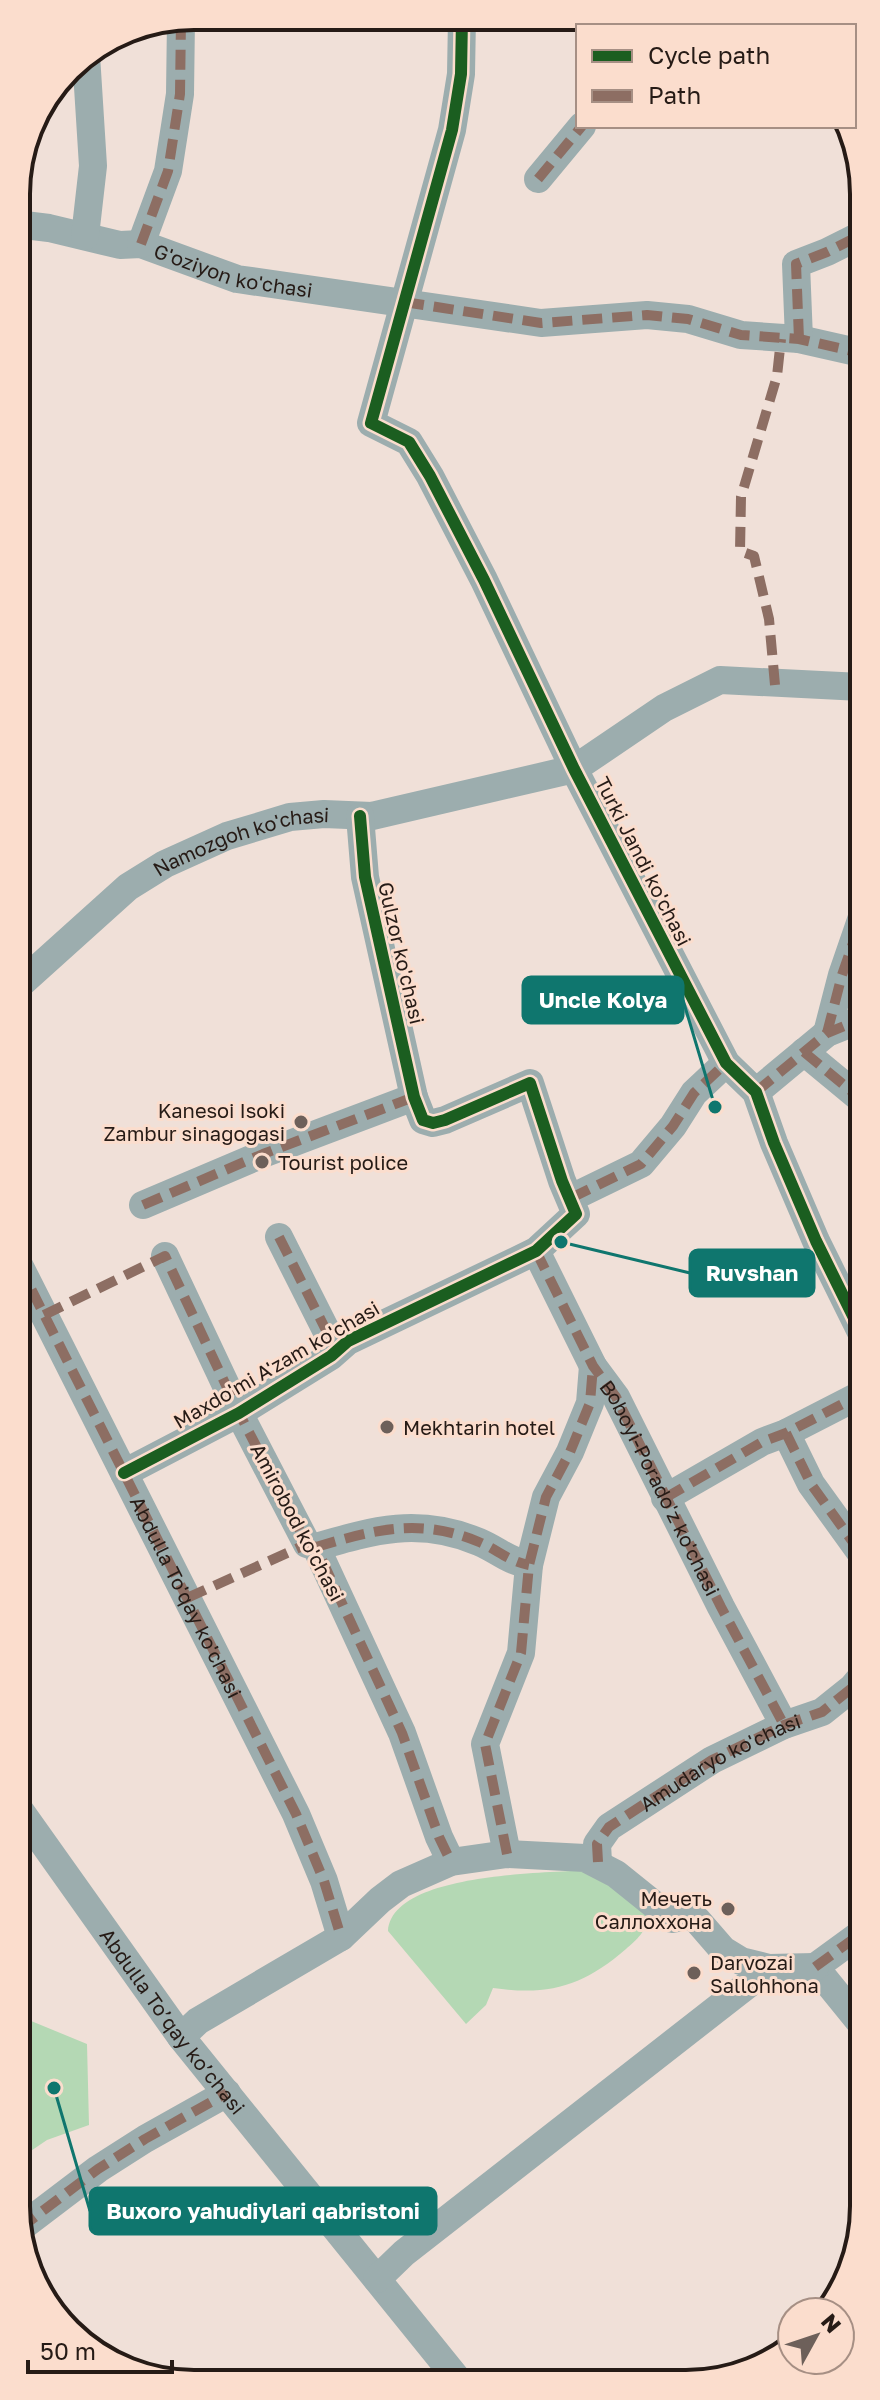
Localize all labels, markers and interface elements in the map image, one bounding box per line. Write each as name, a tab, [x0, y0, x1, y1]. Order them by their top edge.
legend	[576, 24, 856, 128]
text: Cycle path	[648, 40, 770, 69]
text: Path	[648, 80, 701, 109]
street label: G'oziyon ko'chasi	[151, 238, 314, 302]
street label: Turki Jandi ko'chasi	[591, 772, 697, 950]
street label: Namozgoh ko'chasi	[148, 802, 330, 881]
street label: Gulzor ko'chasi	[374, 880, 430, 1026]
callout: Uncle Kolya	[523, 977, 683, 1023]
text: Uncle Kolya	[539, 986, 667, 1013]
place label: Kanesoi Isoki Zambur sinagogasi	[103, 1098, 285, 1145]
marker: Kanesoi Isoki Zambur sinagogasi	[292, 1113, 310, 1131]
place label: Tourist police	[278, 1150, 408, 1174]
marker: Tourist police	[253, 1153, 271, 1171]
callout: Ruvshan	[690, 1250, 814, 1296]
text: Ruvshan	[706, 1259, 798, 1286]
street label: Maxdo'mi A'zam ko'chasi	[169, 1295, 383, 1433]
street label: Boboyi-Porado'z ko'chasi	[595, 1375, 725, 1600]
place label: Mekhtarin hotel	[403, 1415, 555, 1439]
marker: Mekhtarin hotel	[378, 1418, 396, 1436]
street label: Amirobod ko'chasi	[246, 1439, 350, 1605]
street label: Abdulla To'qay ko'chasi	[126, 1492, 247, 1702]
street label: Amudaryo ko'chasi	[635, 1708, 803, 1816]
place label: Мечеть Саллоххона	[595, 1886, 712, 1933]
marker: Мечеть Саллоххона	[719, 1900, 737, 1918]
street label: Abdulla To’qay ko’chasi	[95, 1923, 250, 2119]
place label: Darvozai Sallohhona	[710, 1950, 819, 1997]
marker: Darvozai Sallohhona	[685, 1964, 703, 1982]
callout: Buxoro yahudiylari qabristoni	[90, 2188, 436, 2234]
text: Buxoro yahudiylari qabristoni	[106, 2197, 420, 2224]
north arrow	[776, 2296, 856, 2376]
text: N	[816, 2308, 847, 2338]
scale bar	[28, 2324, 172, 2374]
text: 50 m	[40, 2336, 96, 2365]

